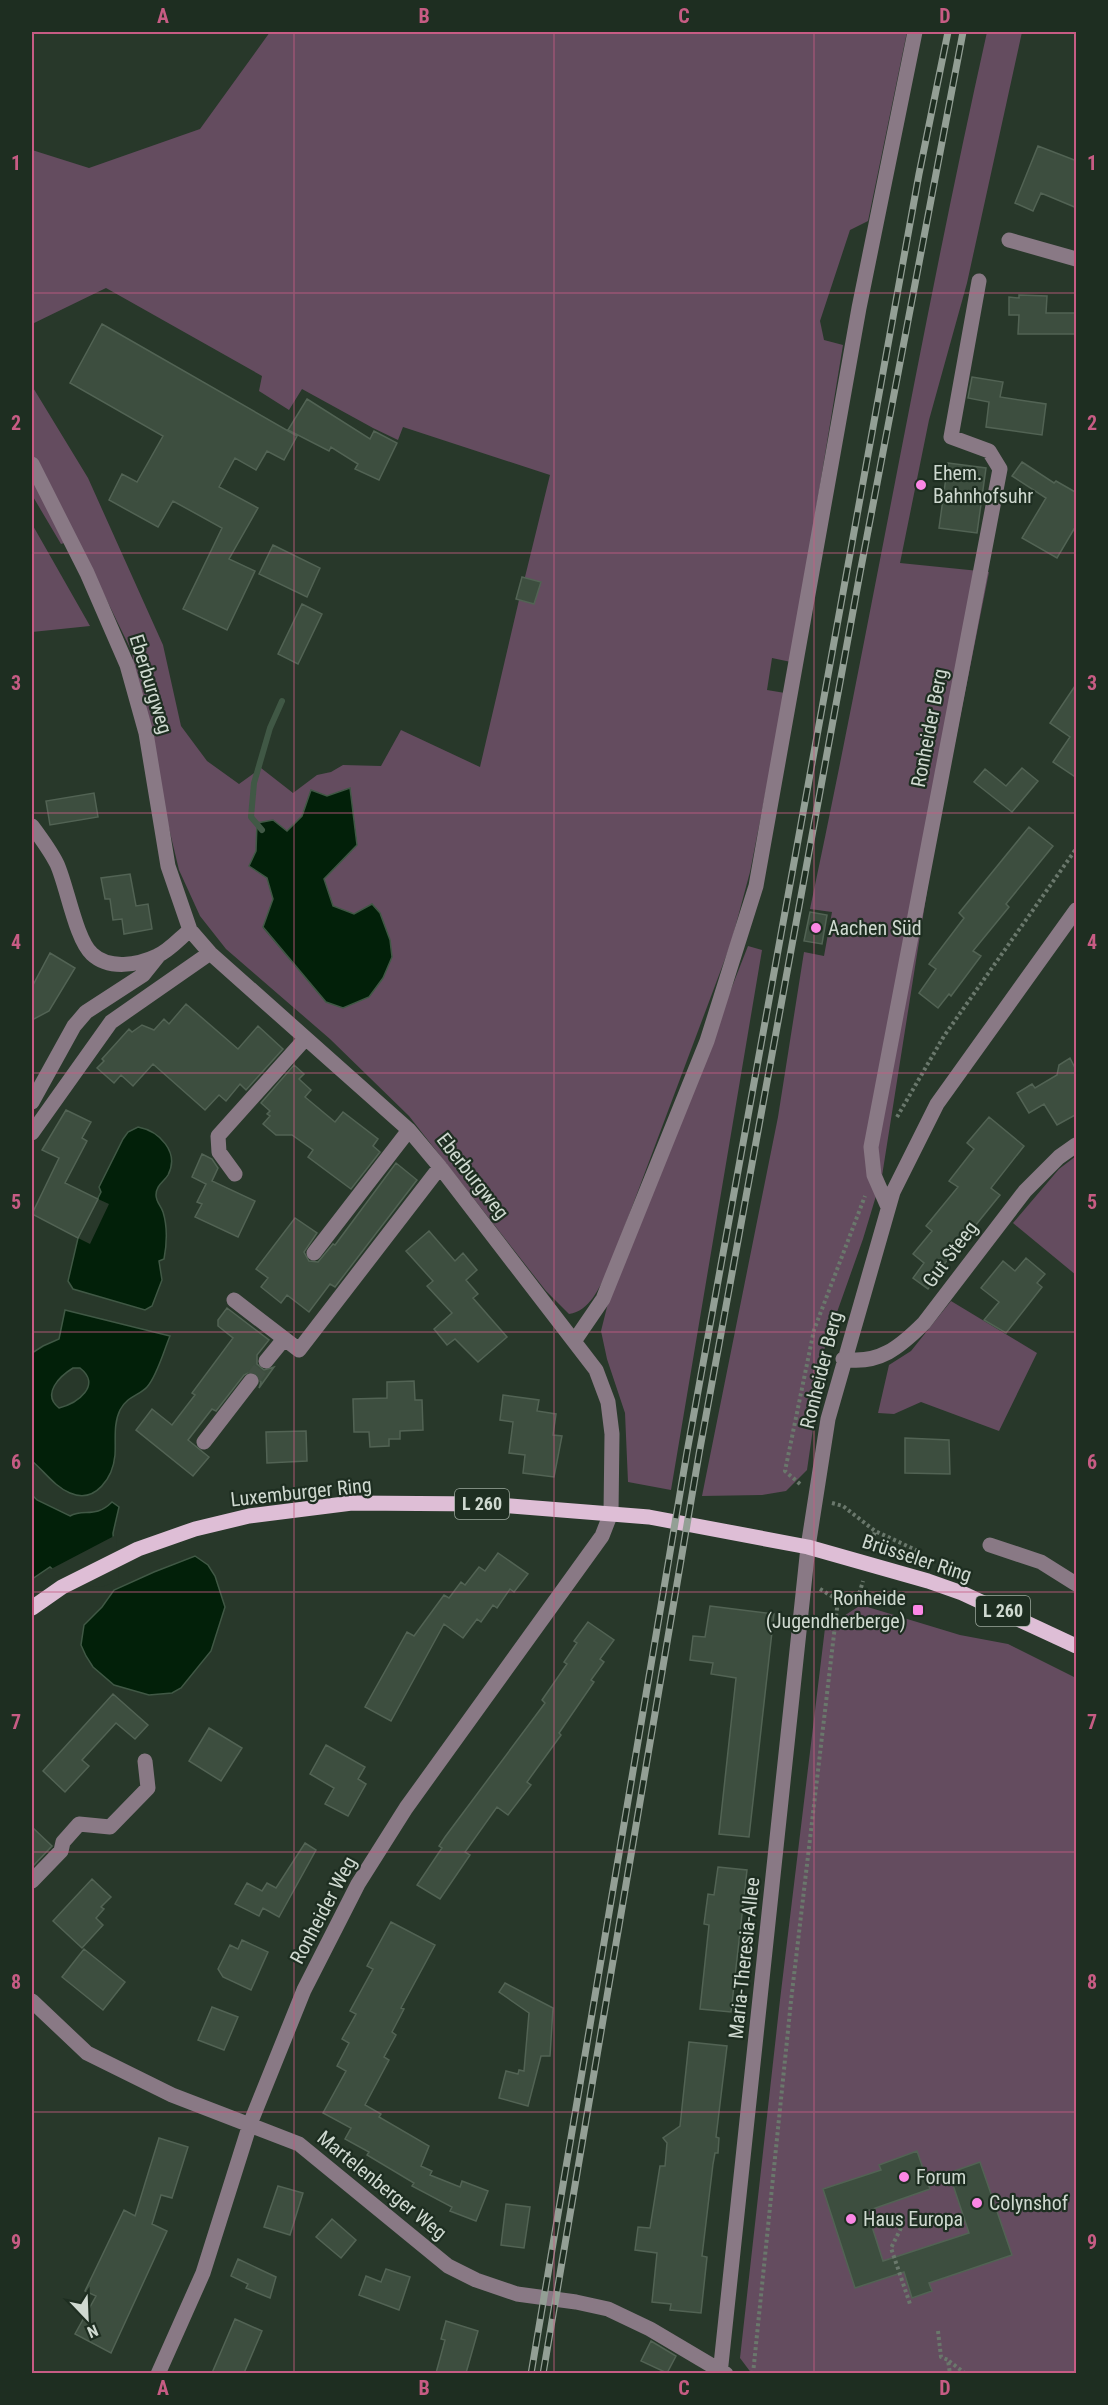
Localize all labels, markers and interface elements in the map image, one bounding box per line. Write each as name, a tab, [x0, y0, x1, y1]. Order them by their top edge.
text: A	[157, 4, 169, 28]
text: B	[418, 4, 430, 28]
text: C	[678, 4, 690, 28]
text: D	[939, 4, 951, 28]
text: 1	[11, 151, 21, 175]
text: 1	[1087, 151, 1097, 175]
text: 2	[11, 411, 21, 435]
text: 2	[1087, 411, 1097, 435]
place label: Ehem. Bahnhofsuhr	[933, 461, 1033, 508]
marker: Ehem. Bahnhofsuhr	[914, 478, 928, 492]
street label: Eberburgweg	[124, 631, 178, 737]
street label: Ronheider Berg	[906, 667, 952, 789]
text: 3	[11, 671, 21, 695]
text: 3	[1087, 671, 1097, 695]
place label: Aachen Süd	[828, 916, 922, 940]
marker: Aachen Süd	[809, 921, 823, 935]
text: 4	[11, 930, 21, 954]
text: 4	[1087, 930, 1097, 954]
street label: Eberburgweg	[432, 1128, 514, 1224]
text: 5	[11, 1190, 21, 1214]
text: 5	[1087, 1190, 1097, 1214]
street label: Gut Steeg	[917, 1216, 983, 1292]
street label: Ronheider Berg	[795, 1309, 847, 1431]
text: 6	[11, 1450, 21, 1474]
text: 6	[1087, 1450, 1097, 1474]
street label: Luxemburger Ring	[229, 1473, 373, 1511]
road number: L 260	[455, 1489, 509, 1519]
street label: Brüsseler Ring	[859, 1529, 975, 1587]
place label: Ronheide (Jugendherberge)	[766, 1586, 906, 1633]
road number: L 260	[976, 1596, 1030, 1626]
marker: Ronheide (Jugendherberge)	[911, 1603, 925, 1617]
text: 7	[11, 1710, 21, 1734]
text: 7	[1087, 1710, 1097, 1734]
street label: Ronheider Weg	[285, 1852, 361, 1968]
street label: Maria-Theresia-Allee	[724, 1876, 764, 2040]
text: 8	[11, 1970, 21, 1994]
text: 8	[1087, 1970, 1097, 1994]
street label: Martelenberger Weg	[312, 2126, 452, 2244]
place label: Forum	[916, 2165, 966, 2189]
marker: Forum	[897, 2170, 911, 2184]
place label: Colynshof	[989, 2191, 1069, 2215]
marker: Colynshof	[970, 2196, 984, 2210]
place label: Haus Europa	[863, 2207, 963, 2231]
marker: Haus Europa	[844, 2212, 858, 2226]
text: 9	[11, 2230, 21, 2254]
text: 9	[1087, 2230, 1097, 2254]
north arrow	[57, 2288, 117, 2348]
text: N	[84, 2321, 101, 2342]
text: A	[157, 2376, 169, 2400]
text: B	[418, 2376, 430, 2400]
text: C	[678, 2376, 690, 2400]
text: D	[939, 2376, 951, 2400]

